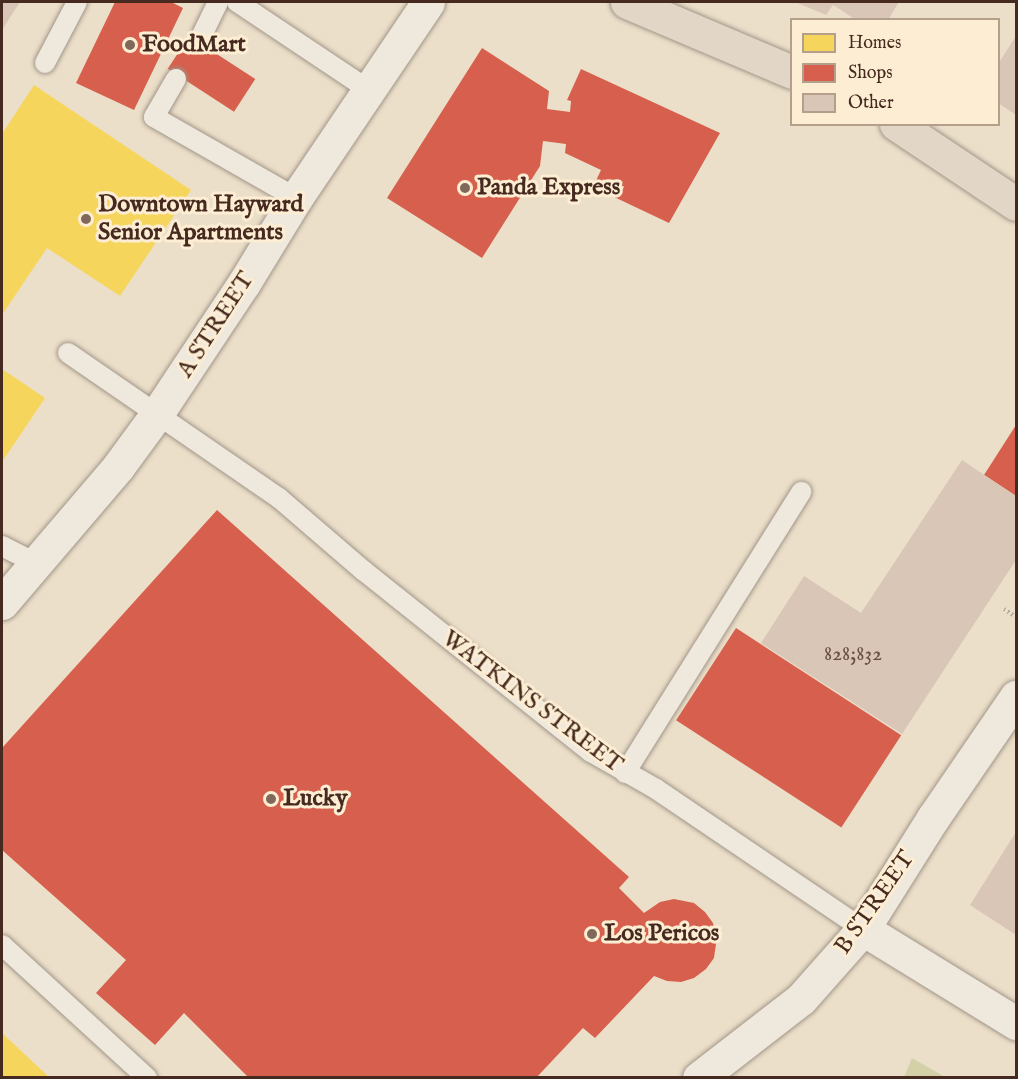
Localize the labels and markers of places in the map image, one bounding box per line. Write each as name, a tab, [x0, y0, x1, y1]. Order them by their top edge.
place label: FoodMart	[142, 31, 246, 59]
marker: FoodMart	[123, 38, 137, 52]
place label: Panda Express	[477, 174, 620, 202]
marker: Panda Express	[458, 181, 472, 195]
place label: Downtown Hayward Senior Apartments	[98, 191, 303, 247]
marker: Downtown Hayward Senior Apartments	[79, 212, 93, 226]
place label: Lucky	[283, 785, 347, 813]
marker: Lucky	[264, 792, 278, 806]
place label: Los Pericos	[604, 920, 719, 948]
marker: Los Pericos	[585, 927, 599, 941]

